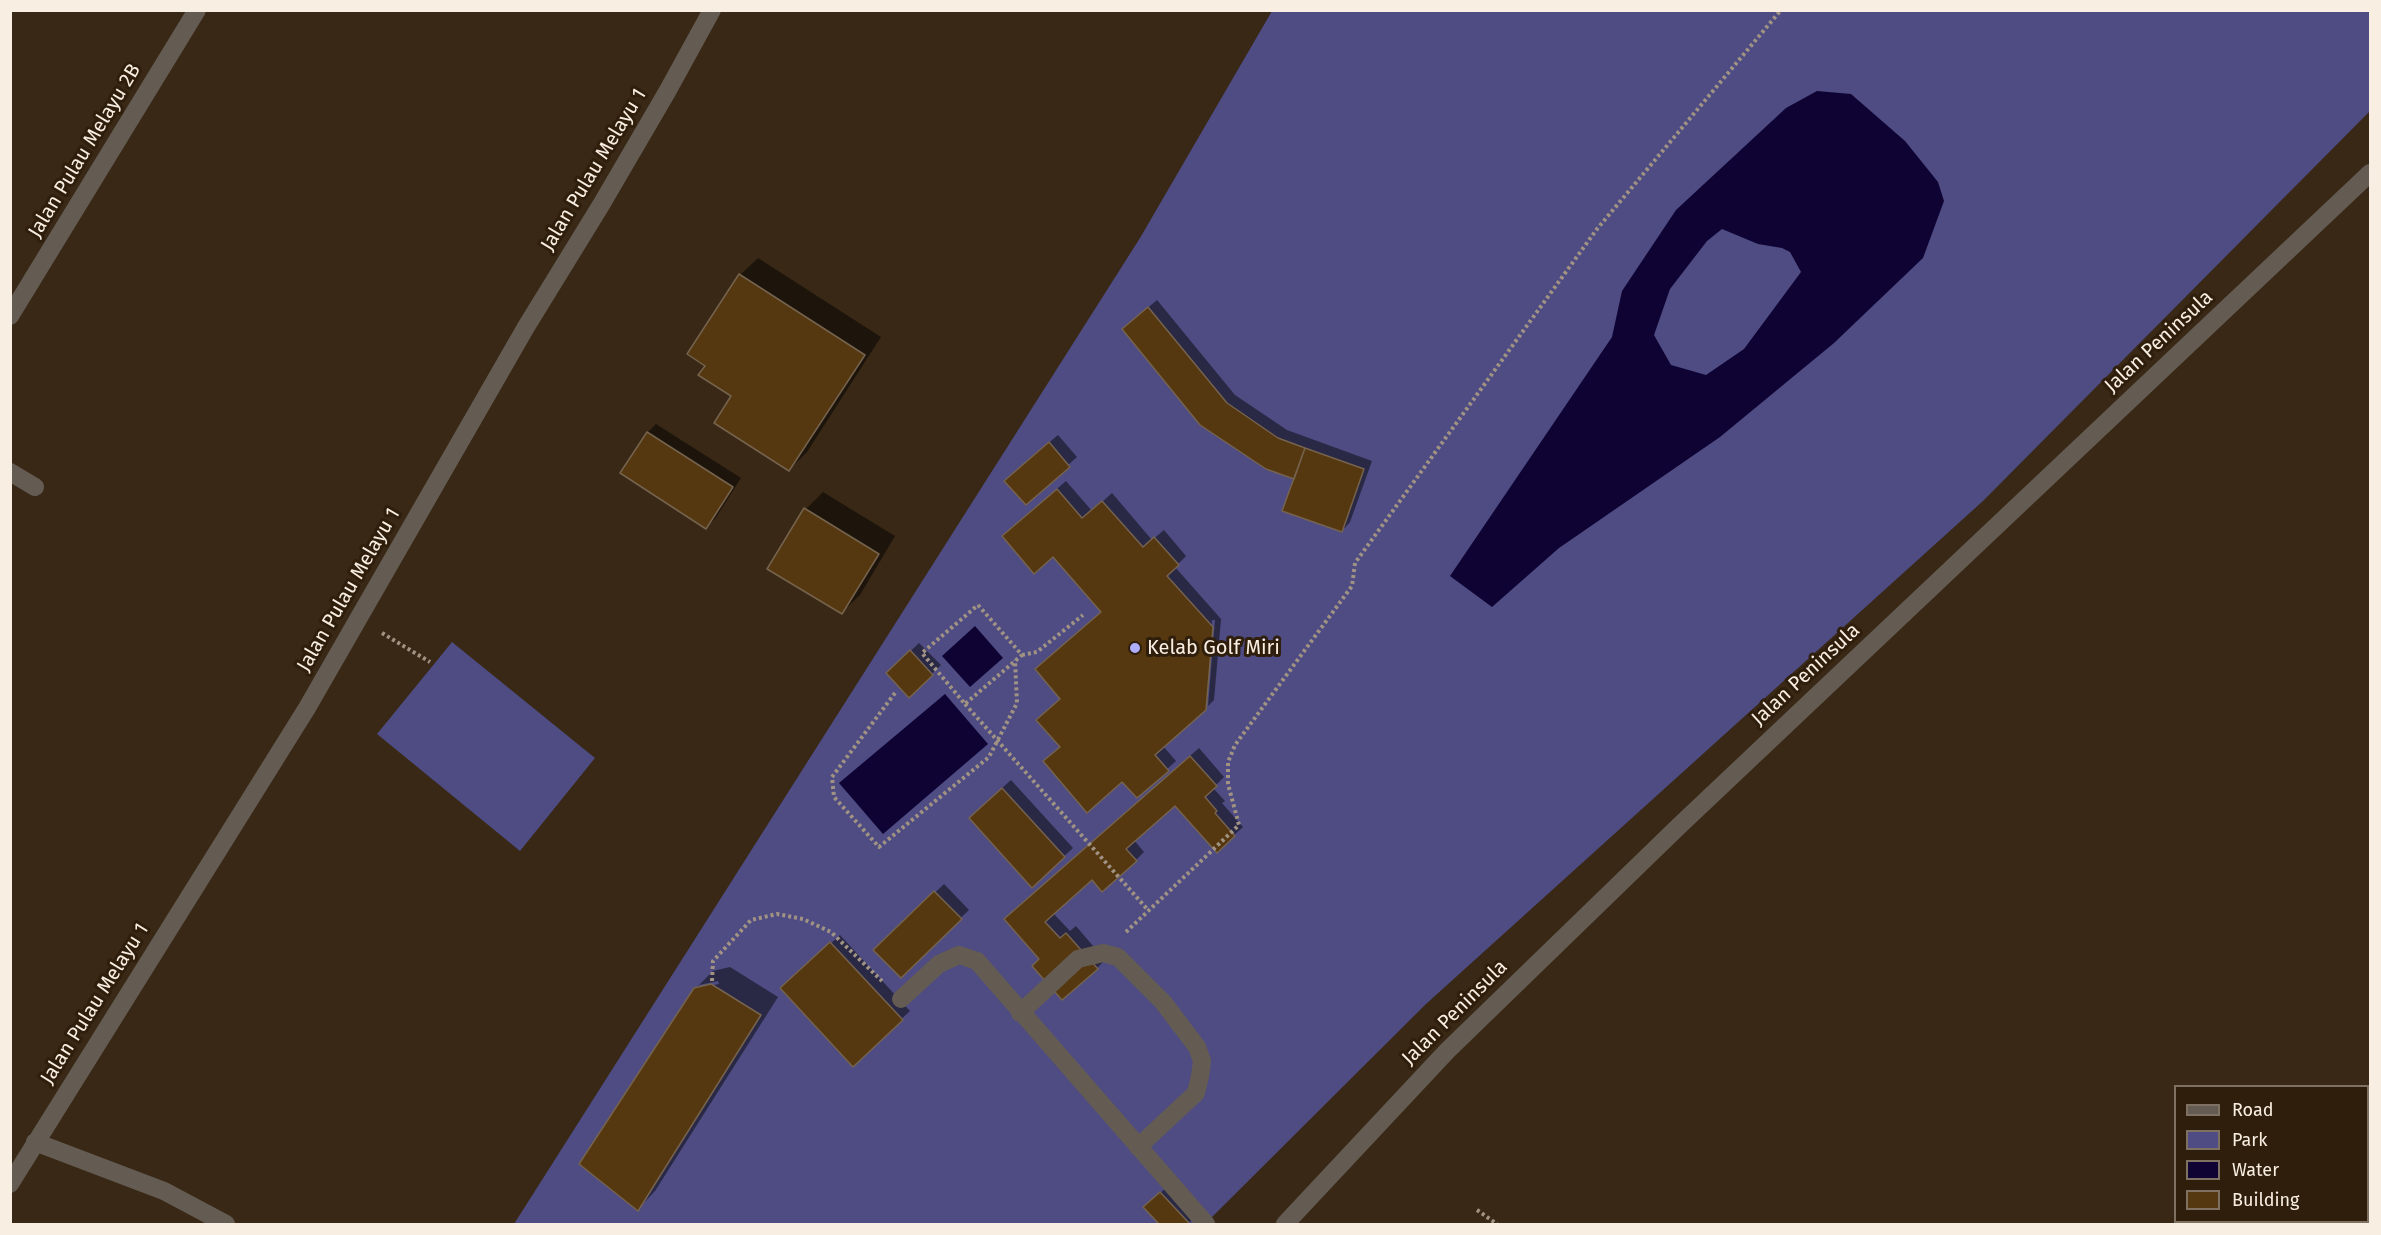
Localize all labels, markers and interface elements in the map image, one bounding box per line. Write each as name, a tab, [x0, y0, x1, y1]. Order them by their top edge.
street label: Jalan Pulau Melayu 2B	[24, 60, 146, 242]
street label: Jalan Pulau Melayu 1	[536, 85, 652, 255]
street label: Jalan Peninsula	[2100, 286, 2218, 398]
street label: Jalan Pulau Melayu 1	[292, 504, 406, 676]
street label: Jalan Peninsula	[1747, 619, 1865, 731]
place label: Kelab Golf Miri	[1147, 636, 1280, 660]
marker: Kelab Golf Miri	[1128, 641, 1142, 655]
street label: Jalan Pulau Melayu 1	[36, 919, 154, 1089]
street label: Jalan Peninsula	[1397, 955, 1513, 1071]
legend	[2174, 1085, 2369, 1223]
text: Road	[2232, 1099, 2274, 1121]
text: Park	[2232, 1129, 2267, 1151]
text: Water	[2232, 1159, 2279, 1181]
text: Building	[2232, 1189, 2299, 1211]

